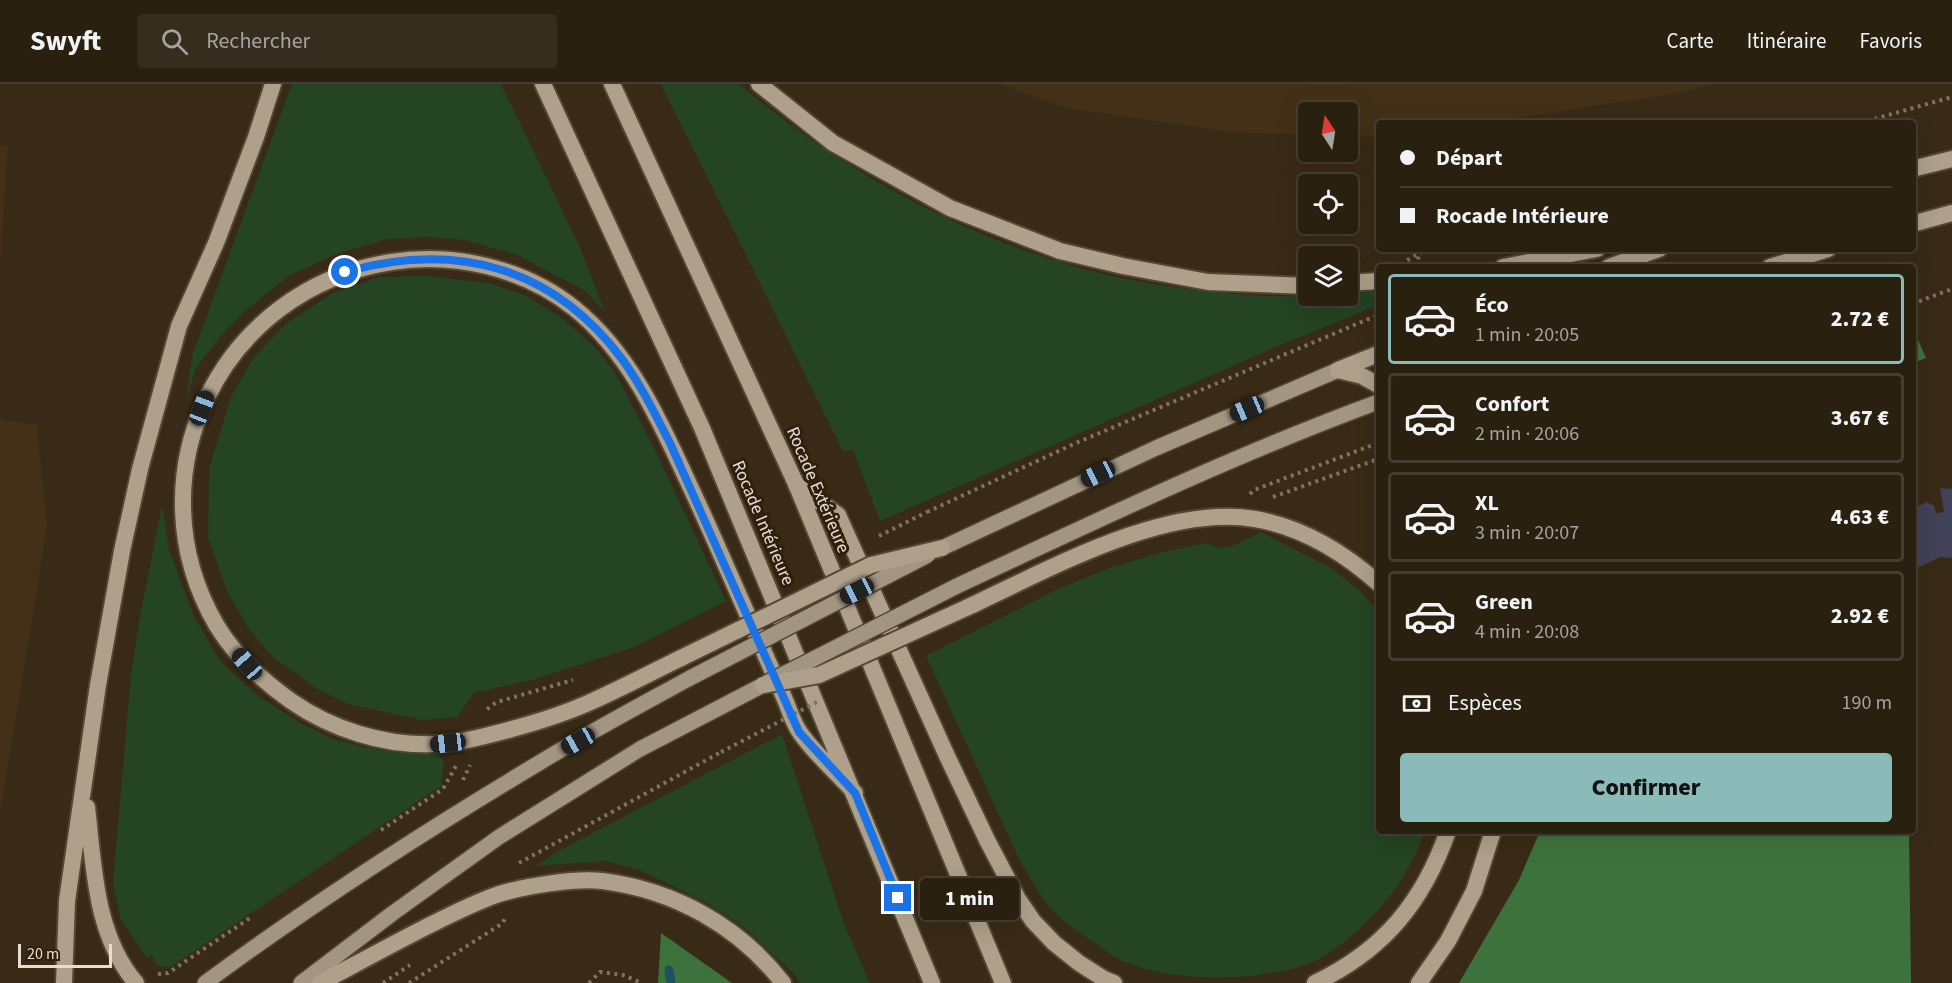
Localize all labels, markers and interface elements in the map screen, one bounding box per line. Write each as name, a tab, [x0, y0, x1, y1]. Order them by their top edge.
search box	[137, 14, 557, 68]
text: Swyft	[30, 21, 101, 61]
icon: search	[158, 25, 191, 58]
text: Rechercher	[206, 25, 310, 57]
text: Carte	[1667, 26, 1714, 56]
text: Itinéraire	[1747, 26, 1826, 56]
text: Favoris	[1859, 26, 1922, 56]
north arrow	[1298, 102, 1358, 162]
map controls	[1298, 102, 1358, 306]
text: Départ	[1436, 142, 1503, 174]
button: locate	[1298, 174, 1358, 234]
text: Rocade Intérieure	[1436, 200, 1609, 232]
button: layers	[1298, 246, 1358, 306]
route start	[331, 258, 358, 285]
text: Éco	[1475, 289, 1509, 321]
icon: car	[1403, 292, 1457, 346]
text: 2.72 €	[1831, 303, 1889, 335]
text: 1 min · 20:05	[1475, 321, 1579, 349]
car	[187, 388, 217, 428]
text: Confort	[1475, 388, 1549, 420]
icon: car	[1403, 391, 1457, 445]
car	[1227, 394, 1267, 424]
text: 3.67 €	[1831, 402, 1889, 434]
text: 2 min · 20:06	[1475, 420, 1579, 448]
street label: Rocade Extérieure	[780, 423, 856, 557]
street label: Rocade Intérieure	[725, 457, 801, 589]
car	[1078, 458, 1118, 490]
text: XL	[1475, 487, 1499, 519]
icon: car	[1403, 490, 1457, 544]
text: 4.63 €	[1831, 501, 1889, 533]
text: 3 min · 20:07	[1475, 519, 1579, 547]
car	[837, 575, 877, 607]
text: Green	[1475, 586, 1533, 618]
icon: car	[1403, 589, 1457, 643]
text: 2.92 €	[1831, 600, 1889, 632]
text: 4 min · 20:08	[1475, 618, 1579, 646]
car	[228, 645, 266, 683]
icon: cash	[1400, 687, 1433, 720]
text: Espèces	[1448, 687, 1522, 719]
text: 190 m	[1842, 689, 1892, 717]
car	[558, 724, 598, 758]
car	[429, 732, 467, 754]
button: Confirmer	[1400, 753, 1892, 822]
callout: 1 min	[919, 877, 1018, 919]
route end	[884, 884, 911, 911]
text: 1 min	[945, 885, 994, 913]
scale bar	[18, 941, 112, 968]
text: 20 m	[27, 943, 59, 965]

